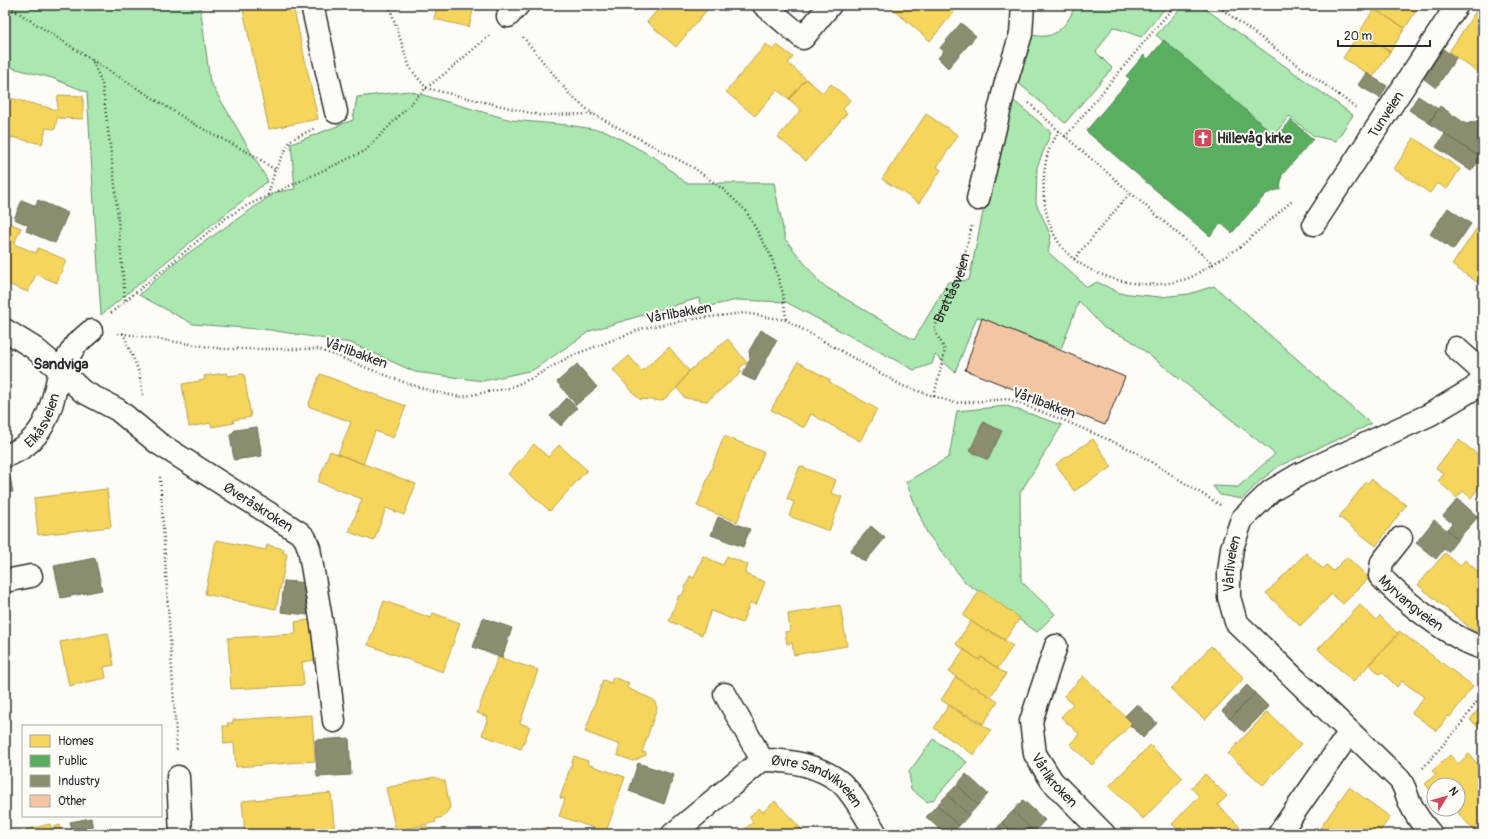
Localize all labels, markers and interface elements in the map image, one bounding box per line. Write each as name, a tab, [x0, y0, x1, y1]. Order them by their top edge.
scale bar	[1338, 22, 1430, 48]
text: 20 m	[1344, 29, 1373, 44]
street label: Tunveien	[1364, 88, 1407, 141]
church icon: Hillevåg kirke	[1192, 127, 1214, 149]
place label: Hillevåg kirke	[1217, 130, 1293, 147]
street label: Brattåsveien	[930, 251, 973, 325]
street label: Vårlibakken	[645, 299, 713, 327]
street label: Vårlibakken	[322, 334, 390, 372]
district label: Sandviga	[33, 355, 89, 374]
street label: Vårlibakken	[1010, 384, 1078, 422]
street label: Eikåsveien	[21, 391, 63, 451]
street label: Øveråskroken	[221, 478, 297, 535]
street label: Vårliveien	[1221, 533, 1244, 592]
street label: Myrvangveien	[1375, 571, 1447, 634]
legend	[22, 725, 162, 817]
text: Homes	[58, 734, 94, 749]
street label: Vårlikroken	[1028, 750, 1081, 811]
street label: Øvre Sandvikveien	[771, 752, 866, 810]
text: Public	[58, 754, 88, 769]
text: Industry	[58, 774, 100, 789]
north arrow	[1426, 777, 1466, 817]
text: N	[1446, 784, 1461, 799]
text: Other	[58, 794, 87, 809]

